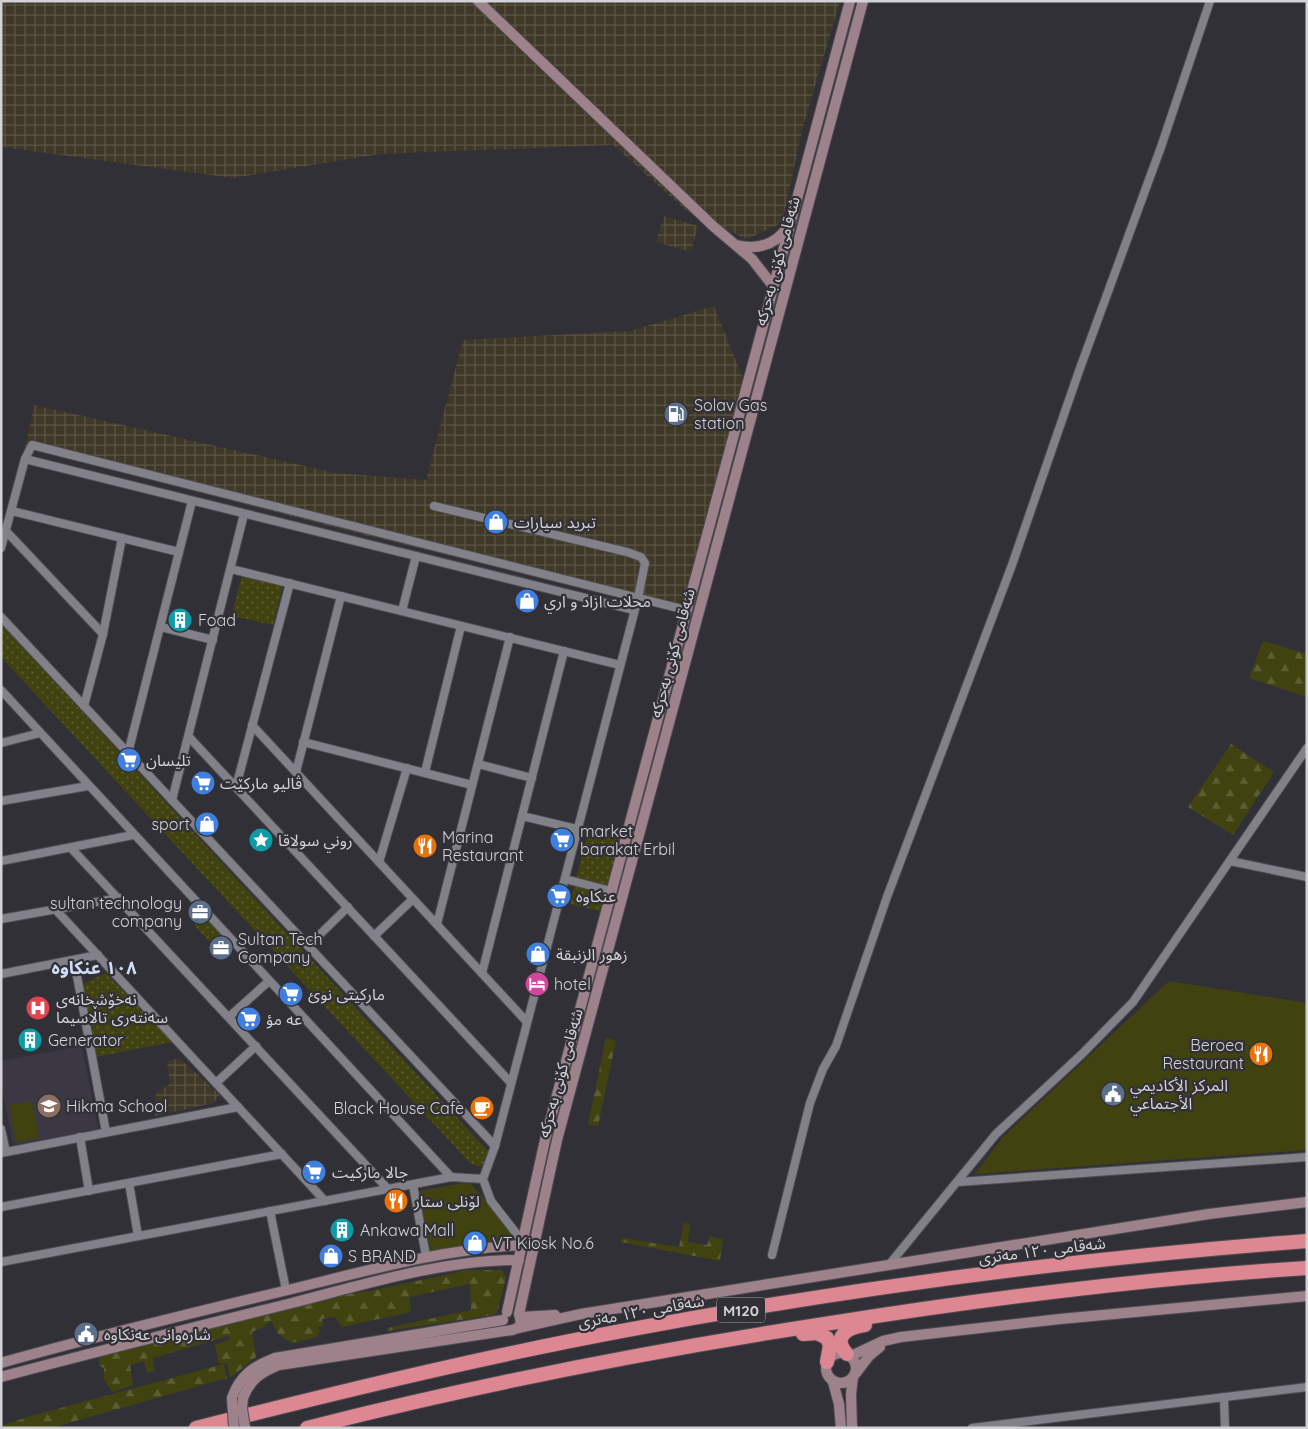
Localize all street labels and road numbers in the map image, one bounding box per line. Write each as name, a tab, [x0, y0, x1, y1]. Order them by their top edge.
street label: شەقامی کۆنی بەحرکە	[750, 194, 804, 328]
street label: شەقامی کۆنی بەحرکە	[645, 586, 699, 720]
street label: شەقامی کۆنی بەحرکە	[533, 1006, 587, 1140]
street label: شەقامی ١٢٠ مەتری	[977, 1232, 1107, 1268]
street label: شەقامی ١٢٠ مەتری	[576, 1290, 706, 1332]
road number: M120	[717, 1298, 765, 1322]

